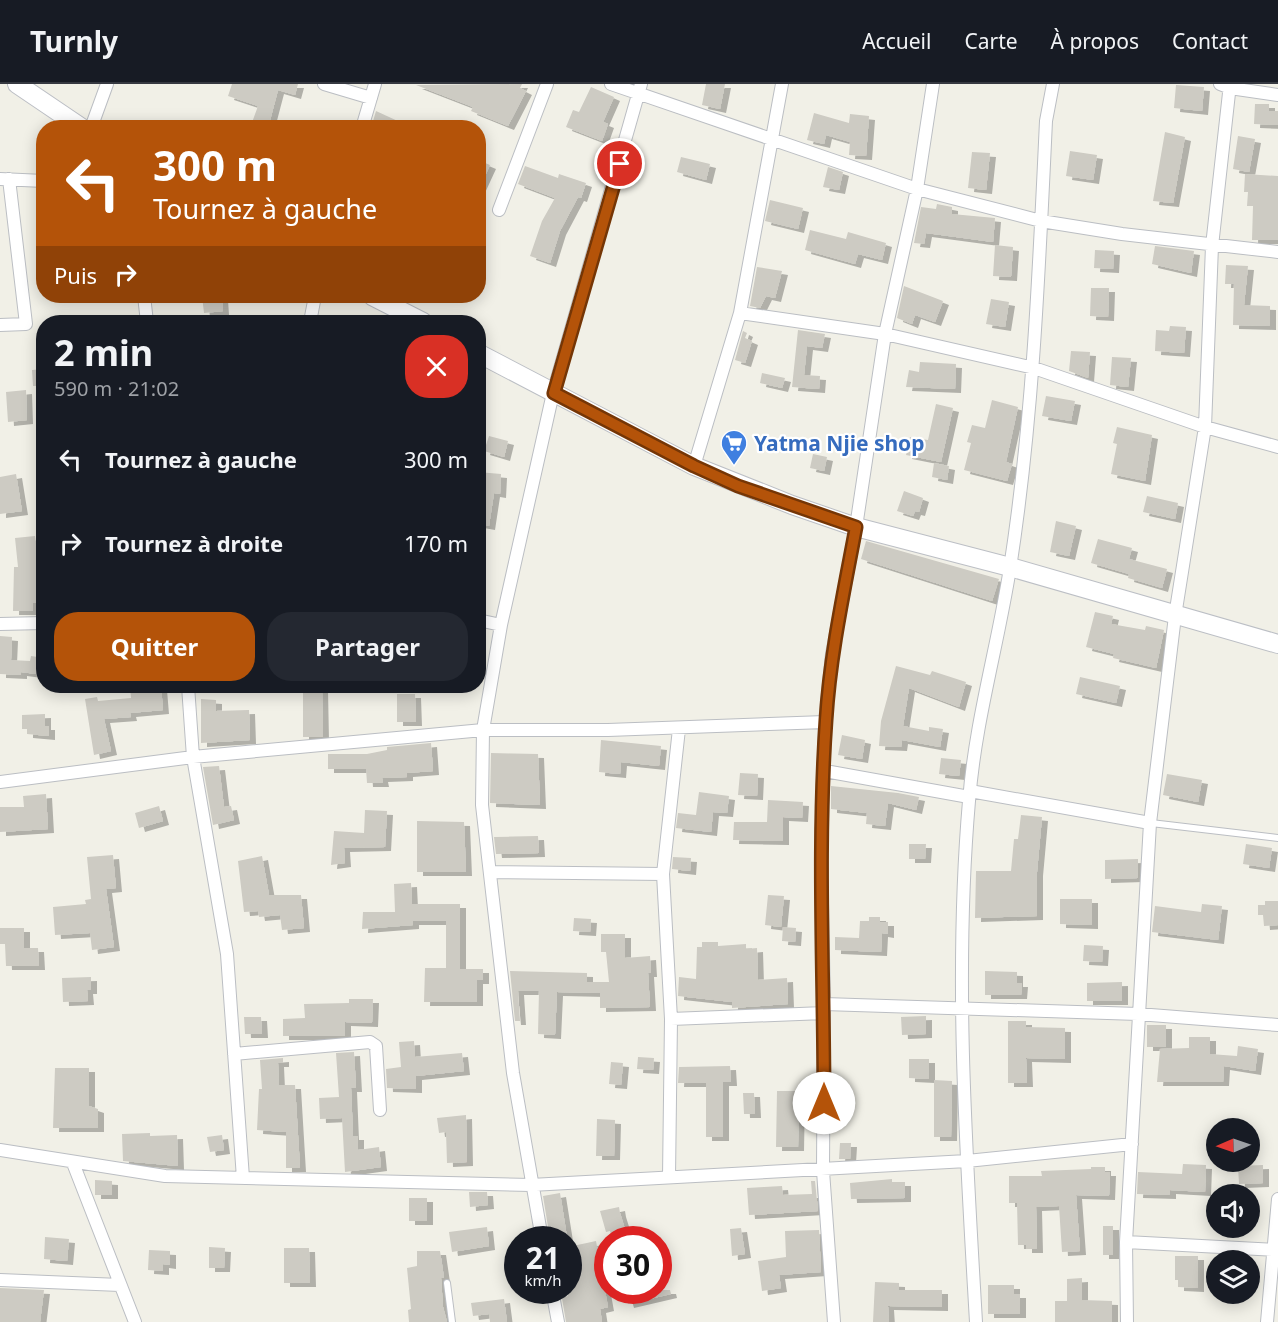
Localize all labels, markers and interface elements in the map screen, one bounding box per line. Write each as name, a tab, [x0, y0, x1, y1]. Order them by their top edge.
text: Turnly	[30, 22, 118, 60]
text: Accueil	[862, 27, 931, 55]
text: Carte	[964, 27, 1018, 55]
text: À propos	[1051, 27, 1139, 55]
text: Contact	[1172, 27, 1248, 55]
text: 300 m	[153, 136, 277, 193]
pin	[594, 138, 645, 189]
icon: left	[54, 144, 132, 222]
icon: arrive	[603, 147, 636, 180]
text: Tournez à gauche	[153, 190, 377, 227]
icon: right	[109, 258, 142, 291]
text: Puis	[54, 260, 97, 290]
text: 2 min	[54, 328, 153, 377]
button: close	[405, 335, 468, 398]
text: 590 m · 21:02	[54, 375, 179, 402]
supermarket icon: Yatma Njie shop	[719, 428, 749, 466]
place label: Yatma Njie shop	[754, 429, 925, 457]
icon: left	[54, 443, 87, 476]
text: Tournez à gauche	[105, 444, 297, 474]
text: 300 m	[404, 444, 468, 474]
icon: right	[54, 527, 87, 560]
text: Tournez à droite	[105, 528, 283, 558]
text: 170 m	[404, 528, 468, 558]
button: Quitter	[54, 612, 255, 681]
button: Partager	[267, 612, 468, 681]
position arrow	[792, 1071, 856, 1135]
north arrow	[1206, 1118, 1260, 1172]
map controls	[1206, 1118, 1260, 1304]
button: sound	[1206, 1184, 1260, 1238]
speed limit sign: 30	[594, 1226, 672, 1304]
text: 21	[526, 1237, 560, 1278]
button: layers	[1206, 1250, 1260, 1304]
text: km/h	[525, 1270, 561, 1290]

